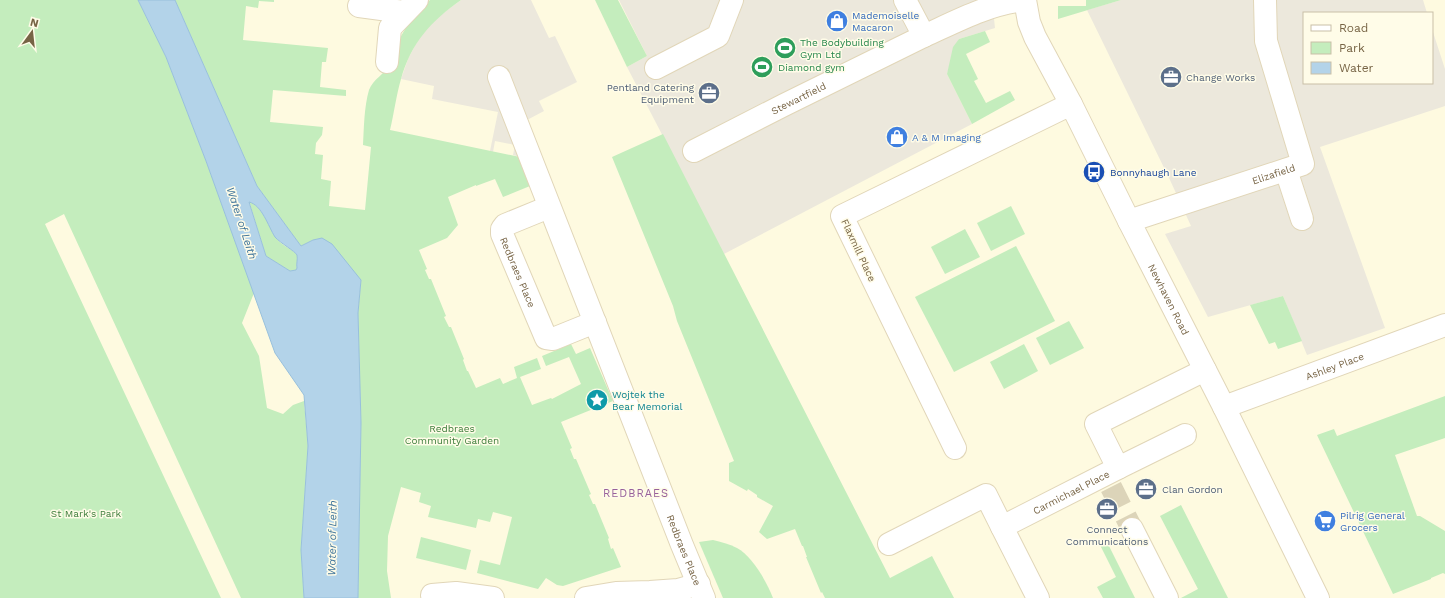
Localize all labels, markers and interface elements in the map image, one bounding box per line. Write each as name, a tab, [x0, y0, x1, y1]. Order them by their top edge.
shop icon: Mademoiselle Macaron	[824, 8, 850, 34]
place label: Mademoiselle Macaron	[852, 10, 920, 33]
north arrow	[12, 12, 52, 52]
legend	[1303, 12, 1433, 84]
text: N	[29, 15, 40, 30]
text: Road	[1339, 21, 1368, 35]
sports icon: The Bodybuilding Gym Ltd	[772, 35, 798, 61]
place label: The Bodybuilding Gym Ltd	[800, 37, 884, 60]
text: Park	[1339, 41, 1365, 55]
sports icon: Diamond gym	[749, 54, 775, 80]
text: Water	[1339, 61, 1374, 75]
place label: Diamond gym	[778, 62, 845, 73]
office icon: Change Works	[1158, 64, 1184, 90]
place label: Change Works	[1186, 72, 1255, 83]
office icon: Pentland Catering Equipment	[696, 80, 722, 106]
street label: Stewartfield	[769, 80, 828, 117]
place label: Pentland Catering Equipment	[607, 82, 695, 105]
shop icon: A & M Imaging	[884, 124, 910, 150]
place label: A & M Imaging	[912, 132, 981, 143]
bus stop icon: Bonnyhaugh Lane	[1081, 159, 1107, 185]
street label: Elizafield	[1251, 162, 1297, 186]
place label: Bonnyhaugh Lane	[1110, 167, 1197, 178]
water label: Water of Leith	[224, 185, 259, 261]
street label: Flaxmill Place	[839, 217, 878, 283]
street label: Redbraes Place	[498, 236, 537, 309]
street label: Newhaven Road	[1146, 262, 1191, 337]
street label: Ashley Place	[1304, 351, 1366, 382]
place icon: Wojtek the Bear Memorial	[584, 387, 610, 413]
place label: Wojtek the Bear Memorial	[612, 389, 682, 412]
park label: Redbraes Community Garden	[405, 423, 499, 446]
street label: Carmichael Place	[1031, 468, 1112, 516]
office icon: Clan Gordon	[1133, 476, 1159, 502]
place label: Clan Gordon	[1162, 484, 1223, 495]
district label: REDBRAES	[603, 487, 669, 500]
office icon: Connect Communications	[1094, 496, 1120, 522]
water label: Water of Leith	[325, 500, 340, 576]
park label: St Mark's Park	[51, 508, 121, 519]
supermarket icon: Pilrig General Grocers	[1312, 508, 1338, 534]
place label: Pilrig General Grocers	[1340, 510, 1405, 533]
street label: Redbraes Place	[665, 513, 703, 587]
place label: Connect Communications	[1066, 524, 1148, 547]

